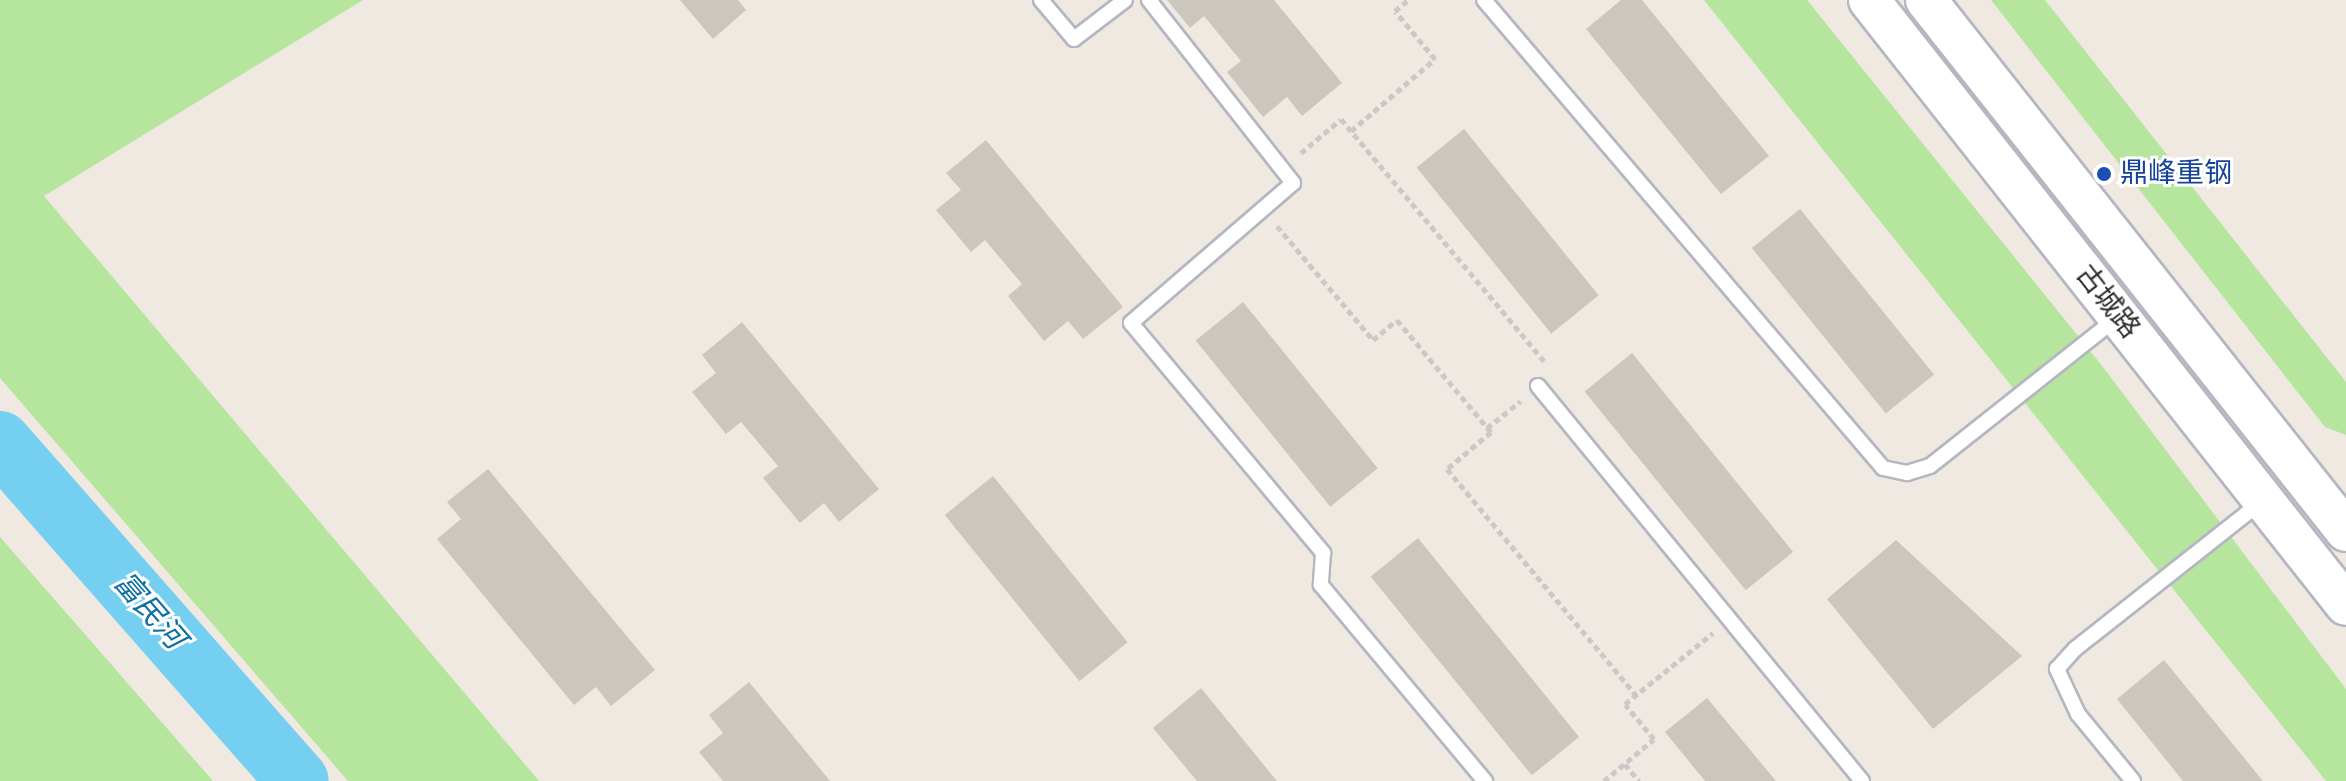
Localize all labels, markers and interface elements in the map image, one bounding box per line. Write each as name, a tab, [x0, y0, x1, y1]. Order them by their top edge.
place label: 鼎峰重钢	[2120, 157, 2232, 191]
marker: 鼎峰重钢	[2095, 165, 2113, 183]
street label: 古城路	[2068, 259, 2146, 345]
water label: 富民河	[106, 565, 192, 657]

